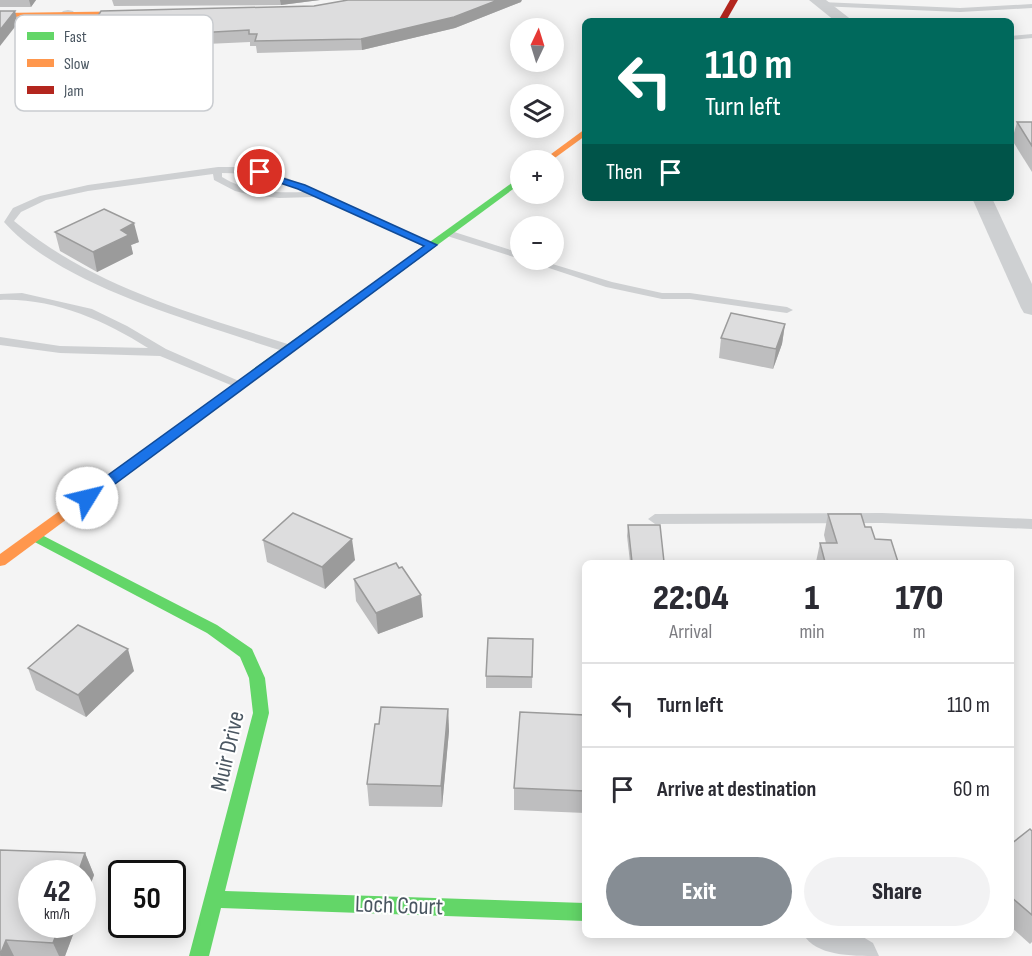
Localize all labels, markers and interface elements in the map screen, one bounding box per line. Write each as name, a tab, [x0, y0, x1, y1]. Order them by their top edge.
legend	[15, 15, 213, 111]
north arrow	[510, 18, 564, 72]
map controls	[510, 18, 564, 270]
text: Fast	[64, 28, 87, 47]
text: 110 m	[705, 40, 792, 91]
icon: left	[606, 42, 684, 120]
text: Slow	[64, 55, 89, 74]
text: Jam	[63, 82, 84, 101]
button: layers	[510, 84, 564, 138]
text: Turn left	[705, 91, 781, 123]
pin	[234, 146, 285, 197]
button: +	[510, 150, 564, 204]
icon: arrive	[243, 155, 276, 188]
icon: arrive	[654, 156, 687, 189]
text: Then	[606, 159, 642, 186]
button: −	[510, 216, 564, 270]
position arrow	[55, 466, 119, 530]
text: 22:04	[653, 577, 729, 620]
text: 1	[805, 577, 819, 620]
text: 170	[895, 577, 943, 620]
text: Arrival	[669, 620, 712, 644]
text: min	[799, 620, 825, 644]
text: m	[913, 620, 926, 644]
icon: left	[606, 689, 639, 722]
text: Turn left	[657, 692, 723, 719]
text: 110 m	[947, 692, 990, 719]
street label: Muir Drive	[204, 708, 251, 794]
icon: arrive	[606, 773, 639, 806]
text: Arrive at destination	[657, 776, 816, 803]
text: 60 m	[953, 776, 990, 803]
button: Exit	[606, 857, 792, 926]
button: Share	[804, 857, 990, 926]
speed limit sign: 50	[108, 860, 186, 938]
text: 42	[43, 874, 71, 910]
street label: Loch Court	[354, 889, 444, 922]
text: km/h	[44, 905, 70, 924]

